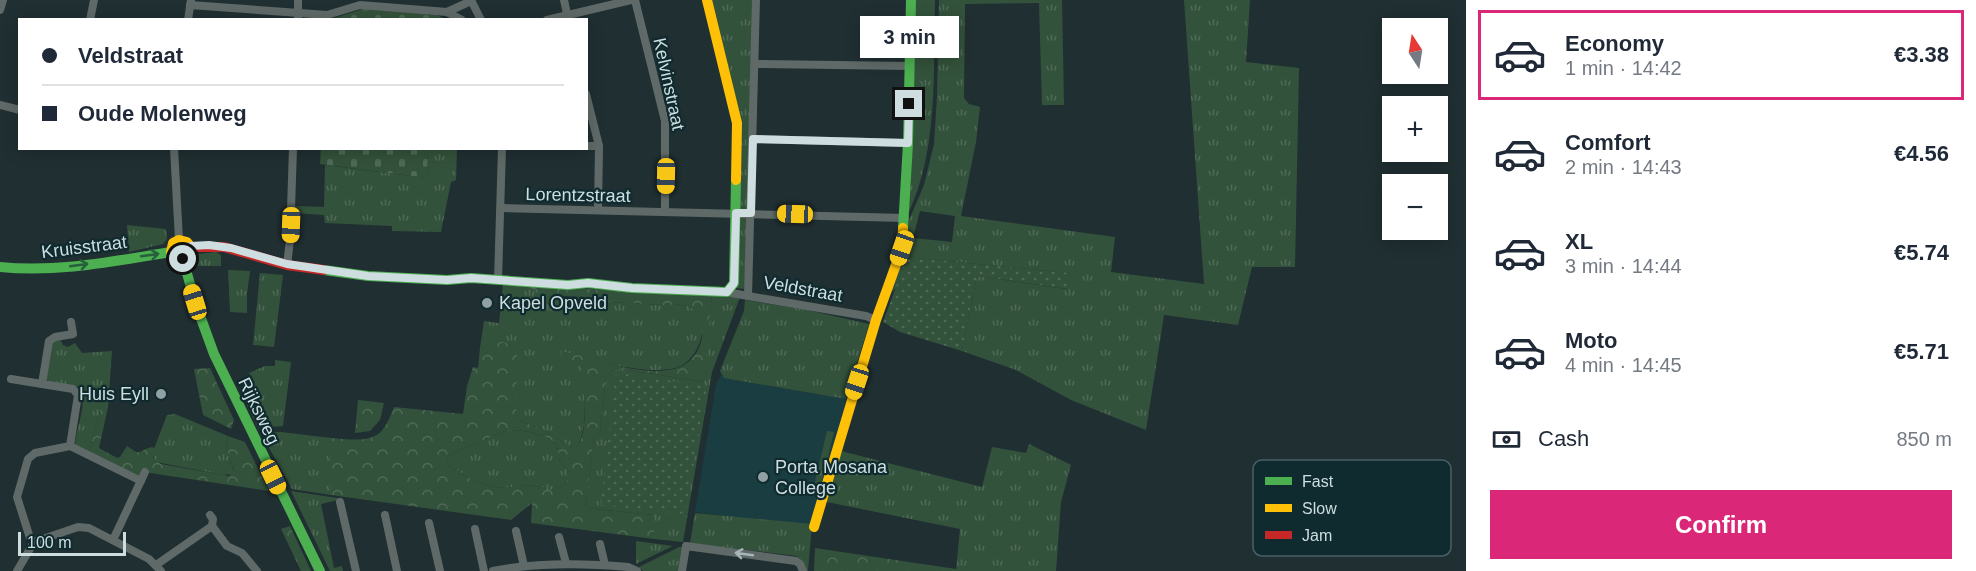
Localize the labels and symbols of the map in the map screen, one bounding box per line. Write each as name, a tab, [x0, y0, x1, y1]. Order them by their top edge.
callout: 3 min	[860, 17, 958, 59]
north arrow	[1382, 18, 1448, 84]
street label: Kelvinstraat	[649, 36, 689, 132]
route end	[895, 90, 922, 117]
car	[657, 158, 675, 194]
street label: Lorentzstraat	[525, 184, 631, 206]
car	[777, 204, 813, 224]
car	[281, 207, 301, 243]
car	[888, 228, 916, 268]
street label: Kruisstraat	[40, 232, 128, 262]
route start	[169, 245, 196, 272]
one-way arrow	[139, 249, 159, 260]
one-way arrow	[69, 260, 88, 271]
street label: Veldstraat	[762, 272, 844, 306]
car	[181, 282, 209, 322]
place label: Kapel Opveld	[499, 293, 607, 313]
marker: Kapel Opveld	[480, 296, 494, 310]
car	[843, 362, 871, 402]
street label: Rijksweg	[234, 374, 284, 448]
place label: Huis Eyll	[79, 384, 149, 404]
marker: Huis Eyll	[154, 387, 168, 401]
car	[257, 457, 289, 497]
place label: Porta Mosana College	[775, 457, 888, 498]
legend	[1253, 460, 1451, 556]
marker: Porta Mosana College	[756, 470, 770, 484]
text: Fast	[1302, 473, 1334, 490]
text: Slow	[1302, 500, 1337, 517]
text: Jam	[1302, 527, 1332, 544]
scale bar	[18, 529, 126, 556]
one-way arrow	[734, 549, 754, 560]

